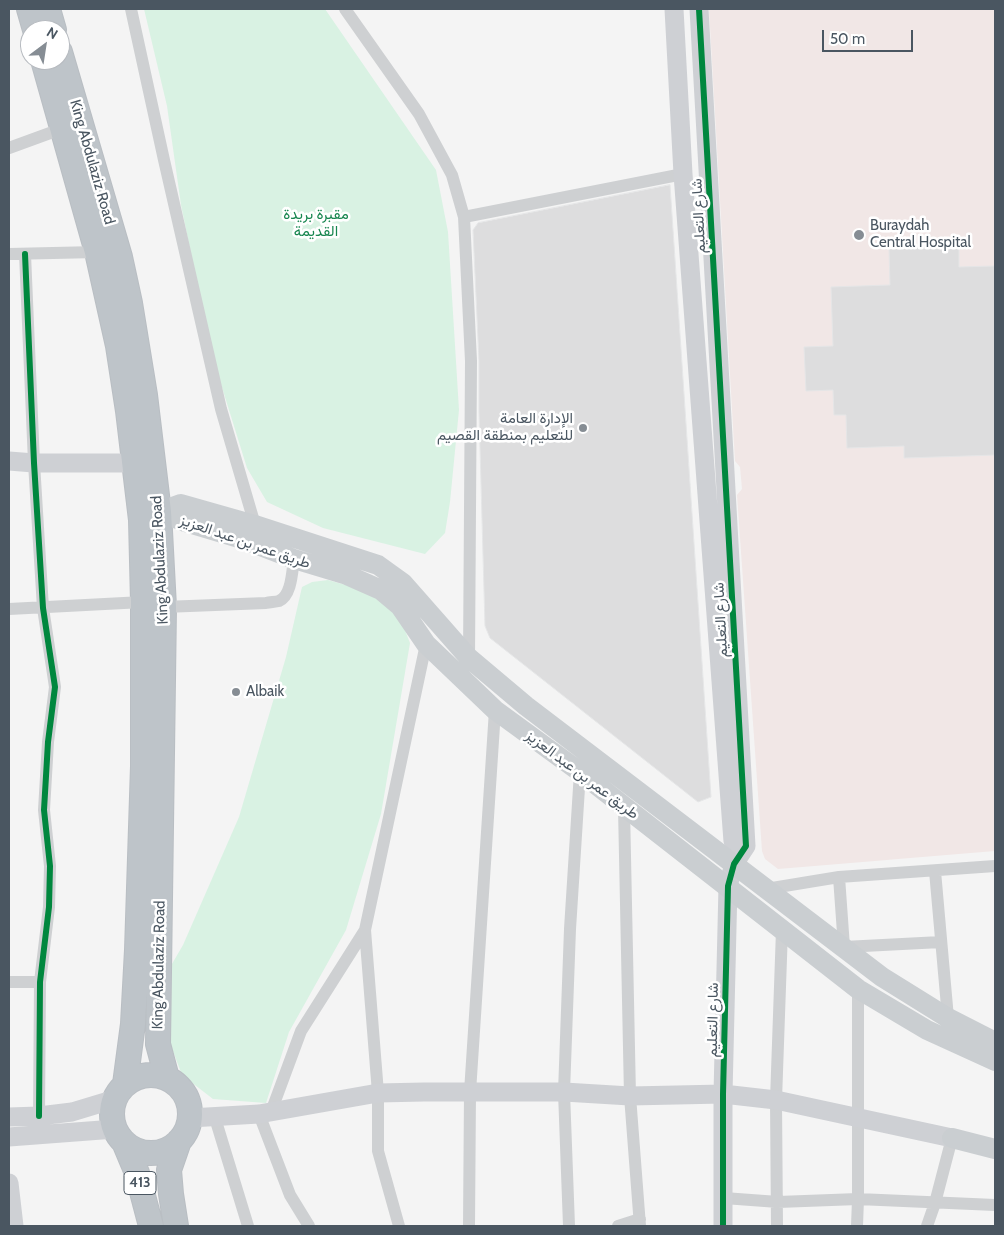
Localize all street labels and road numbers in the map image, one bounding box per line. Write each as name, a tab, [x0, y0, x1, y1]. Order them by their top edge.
street label: King Abdulaziz Road	[66, 98, 118, 226]
street label: شارع التعليم	[688, 178, 710, 254]
street label: King Abdulaziz Road	[148, 495, 172, 625]
street label: طريق عمر بن عبد العزيز	[177, 511, 313, 573]
street label: شارع التعليم	[710, 582, 732, 658]
street label: طريق عمر بن عبد العزيز	[522, 727, 642, 823]
street label: King Abdulaziz Road	[149, 900, 169, 1030]
street label: شارع التعليم	[703, 982, 723, 1058]
road number: 413	[124, 1172, 156, 1194]

